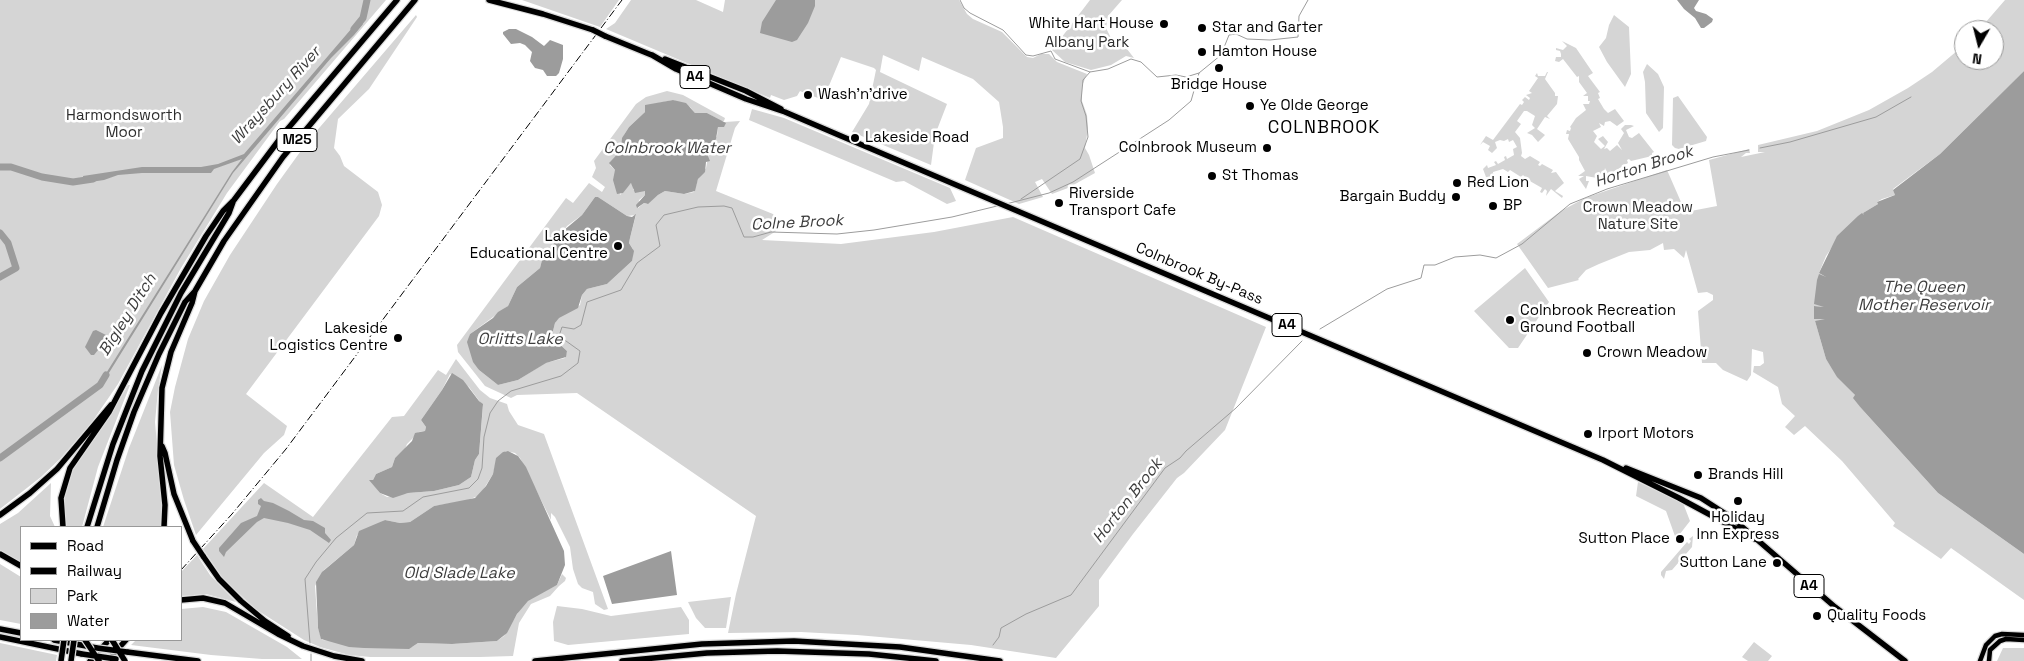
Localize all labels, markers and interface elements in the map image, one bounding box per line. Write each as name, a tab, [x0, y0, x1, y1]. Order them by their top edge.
place label: White Hart House	[1029, 15, 1154, 33]
marker: White Hart House	[1158, 18, 1170, 30]
place label: Star and Garter	[1212, 19, 1323, 37]
north arrow	[1954, 20, 2004, 70]
marker: Star and Garter	[1196, 22, 1208, 34]
park label: Albany Park	[1045, 34, 1129, 52]
water label: Wraysbury River	[227, 43, 325, 149]
place label: Hamton House	[1212, 43, 1317, 61]
marker: Hamton House	[1196, 46, 1208, 58]
text: N	[1971, 49, 1983, 68]
marker: Bridge House	[1213, 62, 1225, 74]
road number: A4	[680, 66, 710, 88]
place label: Bridge House	[1171, 76, 1267, 94]
place label: Wash’n’drive	[818, 86, 908, 104]
marker: Wash’n’drive	[802, 89, 814, 101]
place label: Ye Olde George	[1260, 97, 1369, 115]
marker: Ye Olde George	[1244, 100, 1256, 112]
park label: Harmondsworth Moor	[66, 107, 182, 142]
district label: COLNBROOK	[1267, 117, 1381, 139]
road number: M25	[277, 128, 317, 152]
place label: Lakeside Road	[865, 129, 969, 147]
marker: Lakeside Road	[849, 132, 861, 144]
water label: Colnbrook Water	[603, 139, 731, 159]
place label: Colnbrook Museum	[1119, 139, 1257, 157]
marker: Colnbrook Museum	[1261, 142, 1273, 154]
water label: Horton Brook	[1593, 142, 1695, 192]
place label: St Thomas	[1222, 167, 1299, 185]
marker: St Thomas	[1206, 170, 1218, 182]
place label: Red Lion	[1467, 174, 1529, 192]
marker: Red Lion	[1451, 177, 1463, 189]
place label: Riverside Transport Cafe	[1069, 185, 1176, 220]
place label: Bargain Buddy	[1340, 188, 1446, 206]
marker: Bargain Buddy	[1450, 191, 1462, 203]
marker: Riverside Transport Cafe	[1053, 197, 1065, 209]
place label: BP	[1503, 197, 1522, 215]
park label: Crown Meadow Nature Site	[1583, 199, 1693, 234]
marker: BP	[1487, 200, 1499, 212]
water label: Colne Brook	[750, 211, 844, 235]
place label: Lakeside Educational Centre	[470, 228, 608, 263]
street label: Colnbrook By-Pass	[1133, 239, 1265, 309]
marker: Lakeside Educational Centre	[612, 240, 624, 252]
water label: Bigley Ditch	[95, 270, 161, 360]
water label: The Queen Mother Reservoir	[1858, 278, 1990, 316]
place label: Colnbrook Recreation Ground Football	[1520, 302, 1676, 337]
road number: A4	[1272, 314, 1302, 336]
marker: Colnbrook Recreation Ground Football	[1504, 314, 1516, 326]
place label: Lakeside Logistics Centre	[270, 320, 388, 355]
water label: Orlitts Lake	[477, 330, 563, 350]
marker: Lakeside Logistics Centre	[392, 332, 404, 344]
place label: Crown Meadow	[1597, 344, 1707, 362]
marker: Crown Meadow	[1581, 347, 1593, 359]
place label: Irport Motors	[1598, 425, 1694, 443]
marker: Irport Motors	[1582, 428, 1594, 440]
water label: Horton Brook	[1089, 455, 1167, 547]
place label: Brands Hill	[1708, 466, 1783, 484]
marker: Brands Hill	[1692, 469, 1704, 481]
marker: Holiday Inn Express	[1732, 495, 1744, 507]
place label: Holiday Inn Express	[1697, 509, 1779, 544]
legend	[20, 526, 182, 641]
place label: Sutton Place	[1579, 530, 1670, 548]
marker: Sutton Place	[1674, 533, 1686, 545]
text: Road	[67, 536, 104, 555]
place label: Sutton Lane	[1680, 554, 1767, 572]
marker: Sutton Lane	[1771, 557, 1783, 569]
text: Railway	[67, 561, 122, 580]
water label: Old Slade Lake	[403, 564, 515, 584]
road number: A4	[1794, 574, 1824, 598]
text: Park	[67, 586, 98, 605]
place label: Quality Foods	[1827, 607, 1926, 625]
marker: Quality Foods	[1811, 610, 1823, 622]
text: Water	[67, 611, 109, 630]

